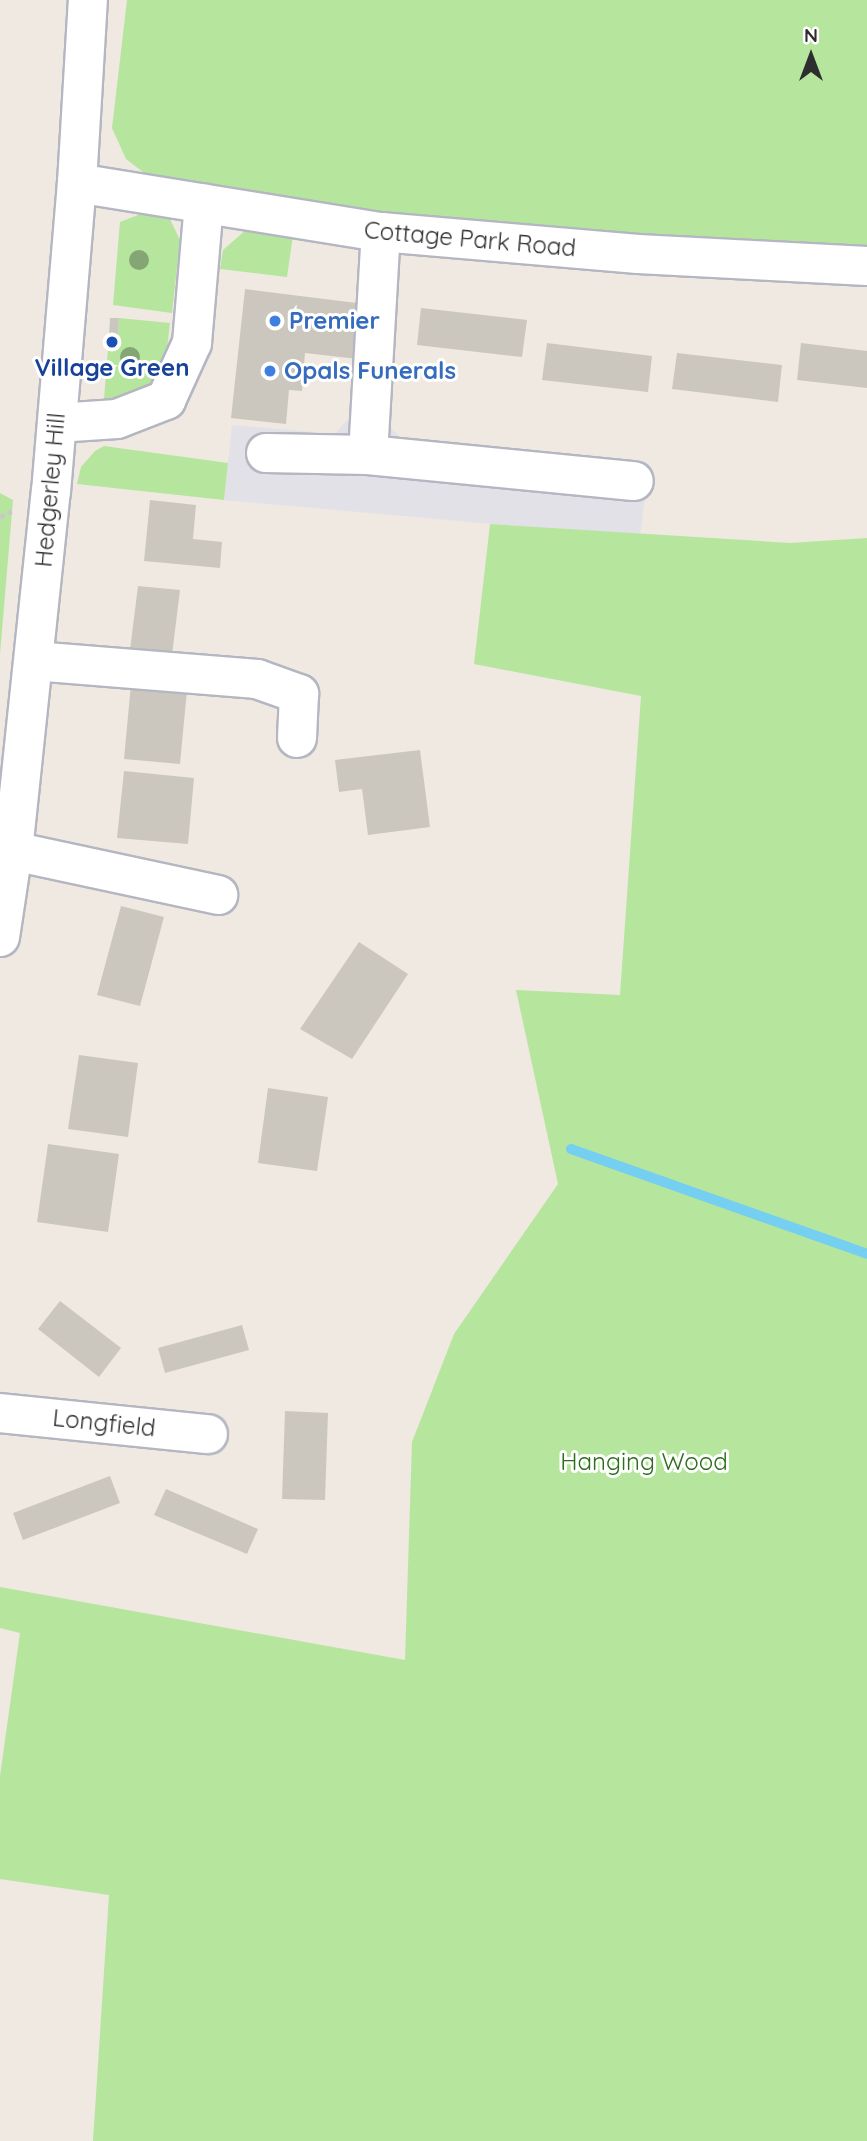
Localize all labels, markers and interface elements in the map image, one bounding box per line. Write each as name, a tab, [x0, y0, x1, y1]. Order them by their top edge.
north arrow	[776, 21, 846, 91]
text: N	[804, 23, 818, 47]
street label: Cottage Park Road	[363, 215, 577, 263]
place label: Premier	[289, 307, 380, 335]
marker: Premier	[267, 313, 283, 329]
marker: Village Green	[104, 334, 120, 350]
place label: Village Green	[35, 354, 189, 382]
place label: Opals Funerals	[284, 357, 456, 385]
marker: Opals Funerals	[262, 363, 278, 379]
street label: Hedgerley Hill	[29, 412, 71, 568]
street label: Longfield	[51, 1403, 157, 1443]
park label: Hanging Wood	[560, 1448, 728, 1476]

